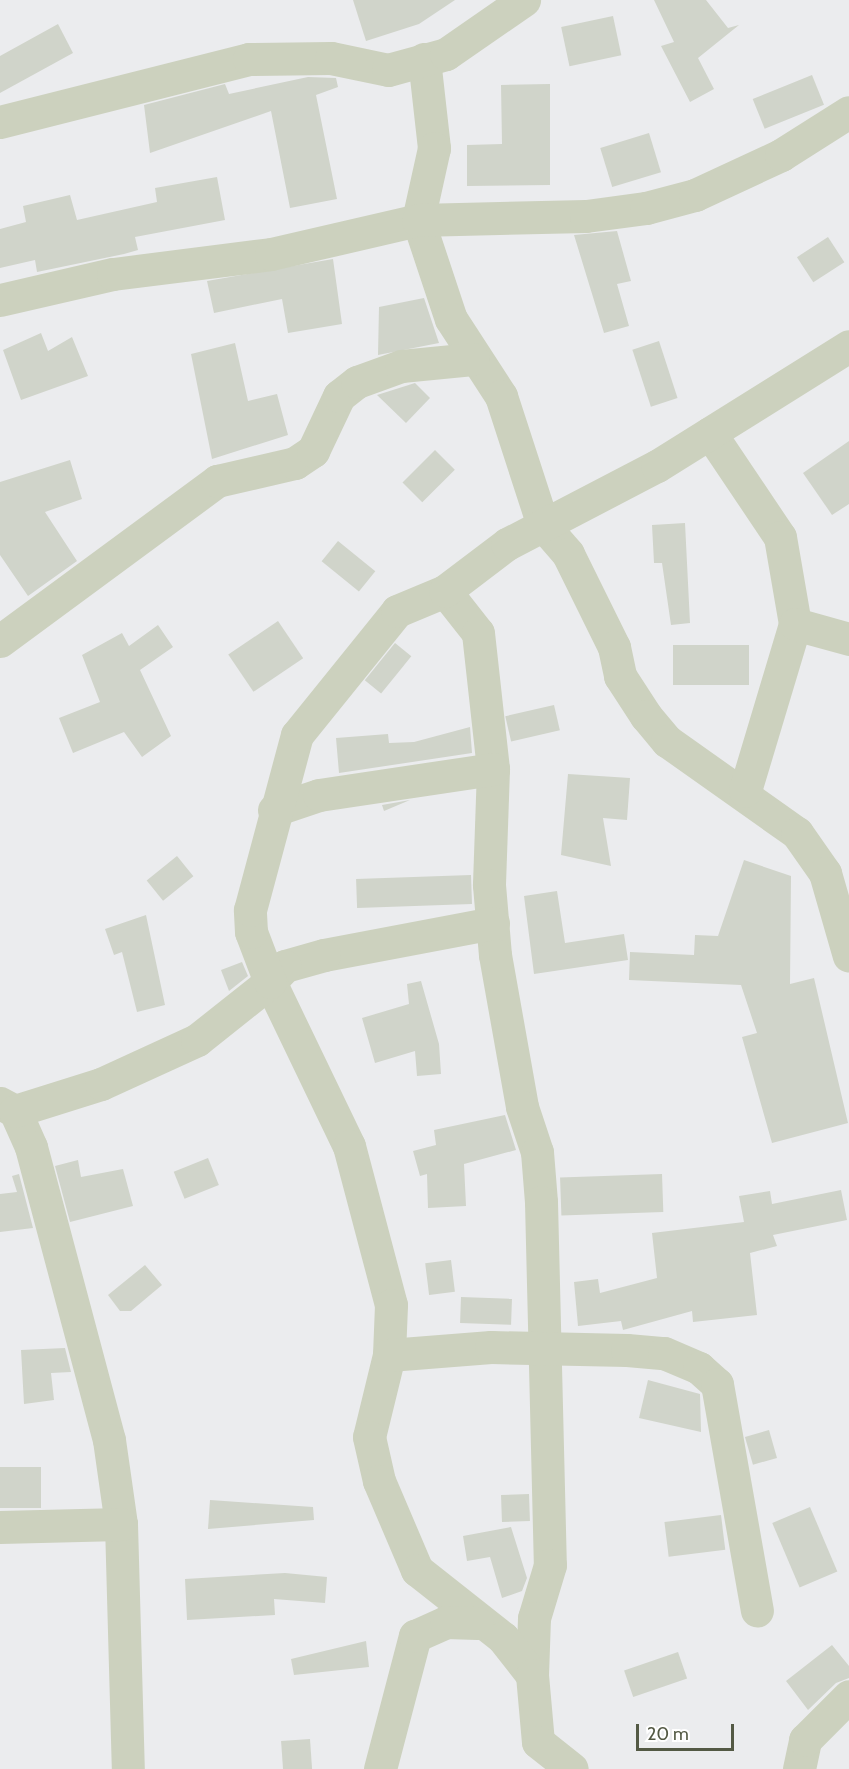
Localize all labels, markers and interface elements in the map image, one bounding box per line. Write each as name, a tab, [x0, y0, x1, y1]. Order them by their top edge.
scale bar	[639, 1712, 736, 1750]
text: 20 m	[647, 1723, 689, 1745]

